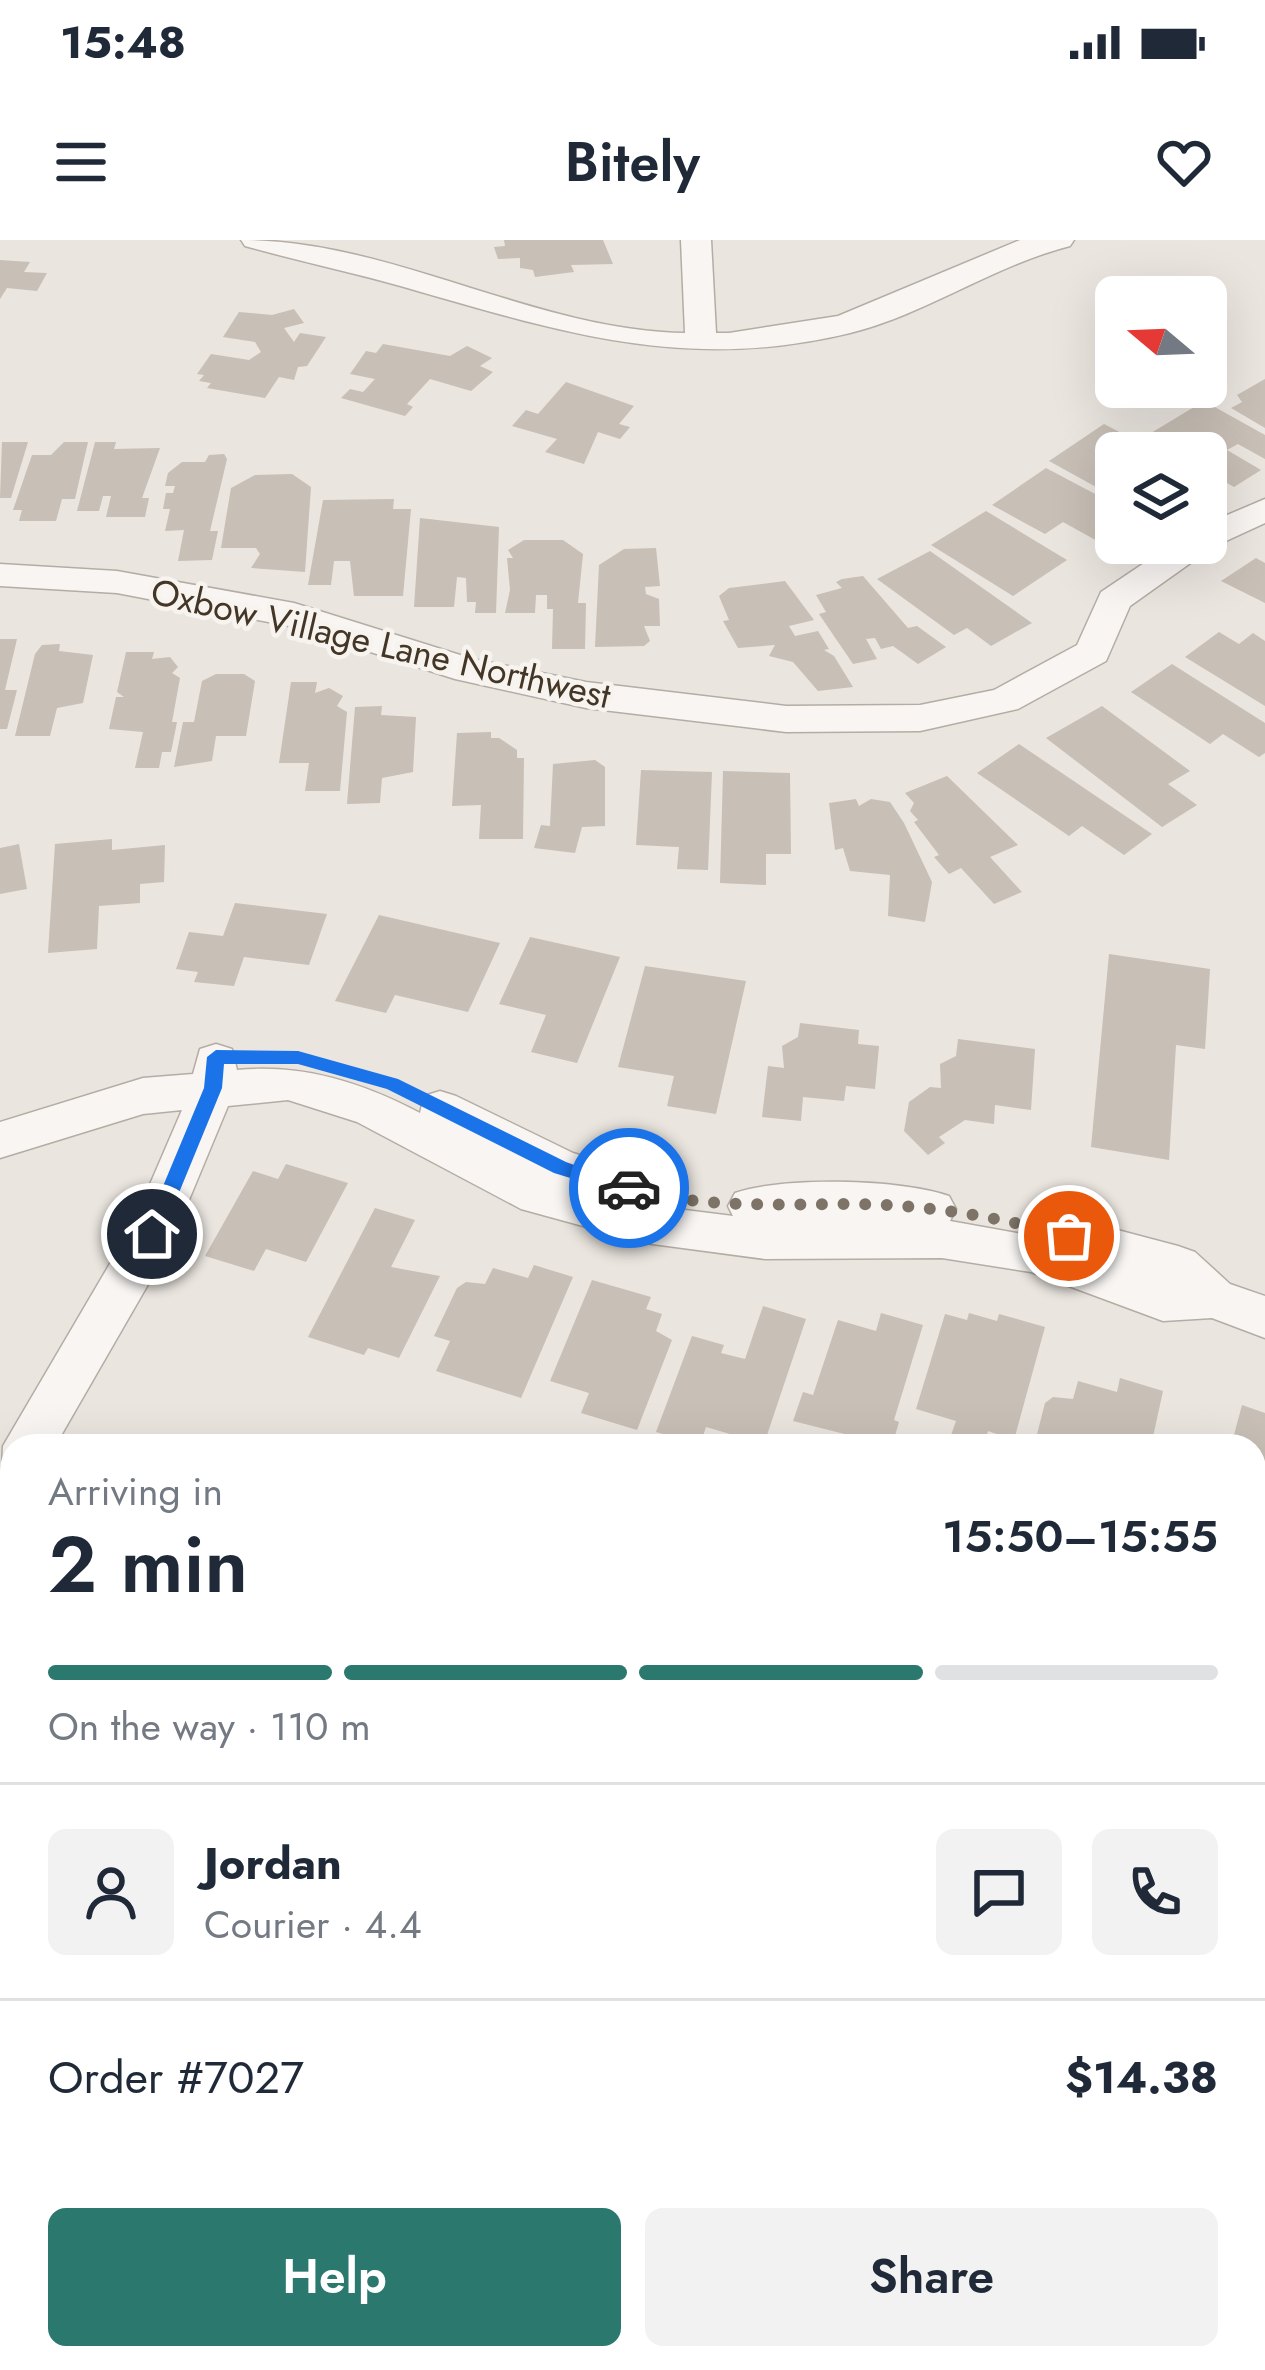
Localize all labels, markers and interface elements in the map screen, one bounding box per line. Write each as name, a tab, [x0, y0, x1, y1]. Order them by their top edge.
text: 15:48	[60, 10, 186, 75]
text: Bitely	[565, 123, 700, 201]
icon: menu	[48, 129, 114, 195]
icon: heart	[1151, 129, 1217, 195]
north arrow	[1095, 276, 1227, 408]
map controls	[1095, 276, 1227, 564]
button: layers	[1095, 432, 1227, 564]
street label: Oxbow Village Lane Northwest	[146, 565, 616, 721]
courier	[569, 1128, 689, 1248]
icon: car	[596, 1155, 662, 1221]
pin	[101, 1183, 203, 1285]
pin	[1018, 1185, 1120, 1287]
icon: home	[119, 1201, 185, 1267]
icon: bag	[1036, 1203, 1102, 1269]
text: Arriving in	[48, 1463, 223, 1520]
text: 15:50–15:55	[942, 1504, 1218, 1569]
text: 2 min	[48, 1509, 248, 1621]
text: On the way · 110 m	[48, 1698, 371, 1755]
button: person	[48, 1829, 174, 1955]
button: chat	[936, 1829, 1062, 1955]
button: phone	[1092, 1829, 1218, 1955]
text: Jordan	[204, 1831, 342, 1896]
text: Courier · 4.4	[204, 1896, 422, 1953]
text: Order #7027	[48, 2045, 304, 2110]
text: $14.38	[1065, 2045, 1218, 2110]
button: Help	[48, 2208, 621, 2346]
button: Share	[645, 2208, 1218, 2346]

